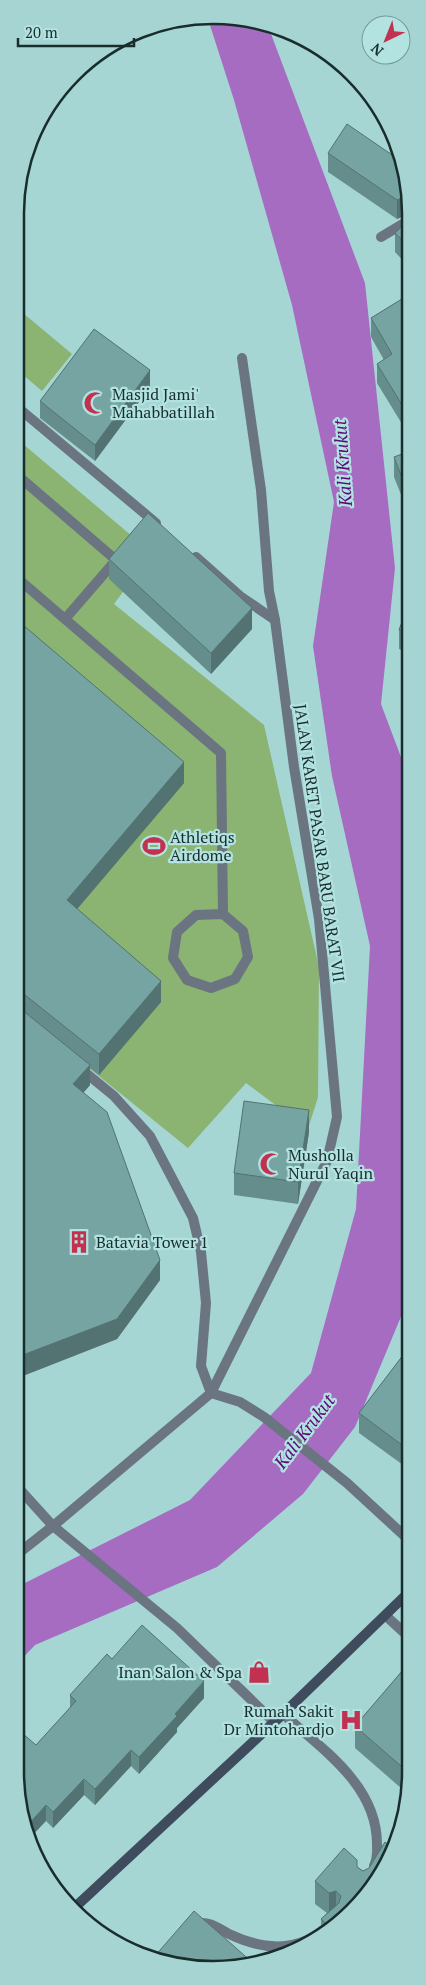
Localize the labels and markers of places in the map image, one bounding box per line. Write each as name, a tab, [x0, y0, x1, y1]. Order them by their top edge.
place label: Masjid Jami' Mahabbatillah	[112, 383, 215, 423]
mosque icon: Masjid Jami' Mahabbatillah	[82, 390, 108, 416]
place label: Athletiqs Airdome	[170, 826, 235, 866]
sports icon: Athletiqs Airdome	[141, 833, 167, 859]
place label: Musholla Nurul Yaqin	[288, 1144, 374, 1184]
mosque icon: Musholla Nurul Yaqin	[258, 1151, 284, 1177]
building icon: Batavia Tower 1	[66, 1229, 92, 1255]
place label: Batavia Tower 1	[96, 1231, 208, 1253]
shop icon: Inan Salon & Spa	[246, 1659, 272, 1685]
place label: Inan Salon & Spa	[118, 1661, 242, 1683]
place label: Rumah Sakit Dr Mintohardjo	[224, 1700, 334, 1740]
hospital icon: Rumah Sakit Dr Mintohardjo	[338, 1707, 364, 1733]

